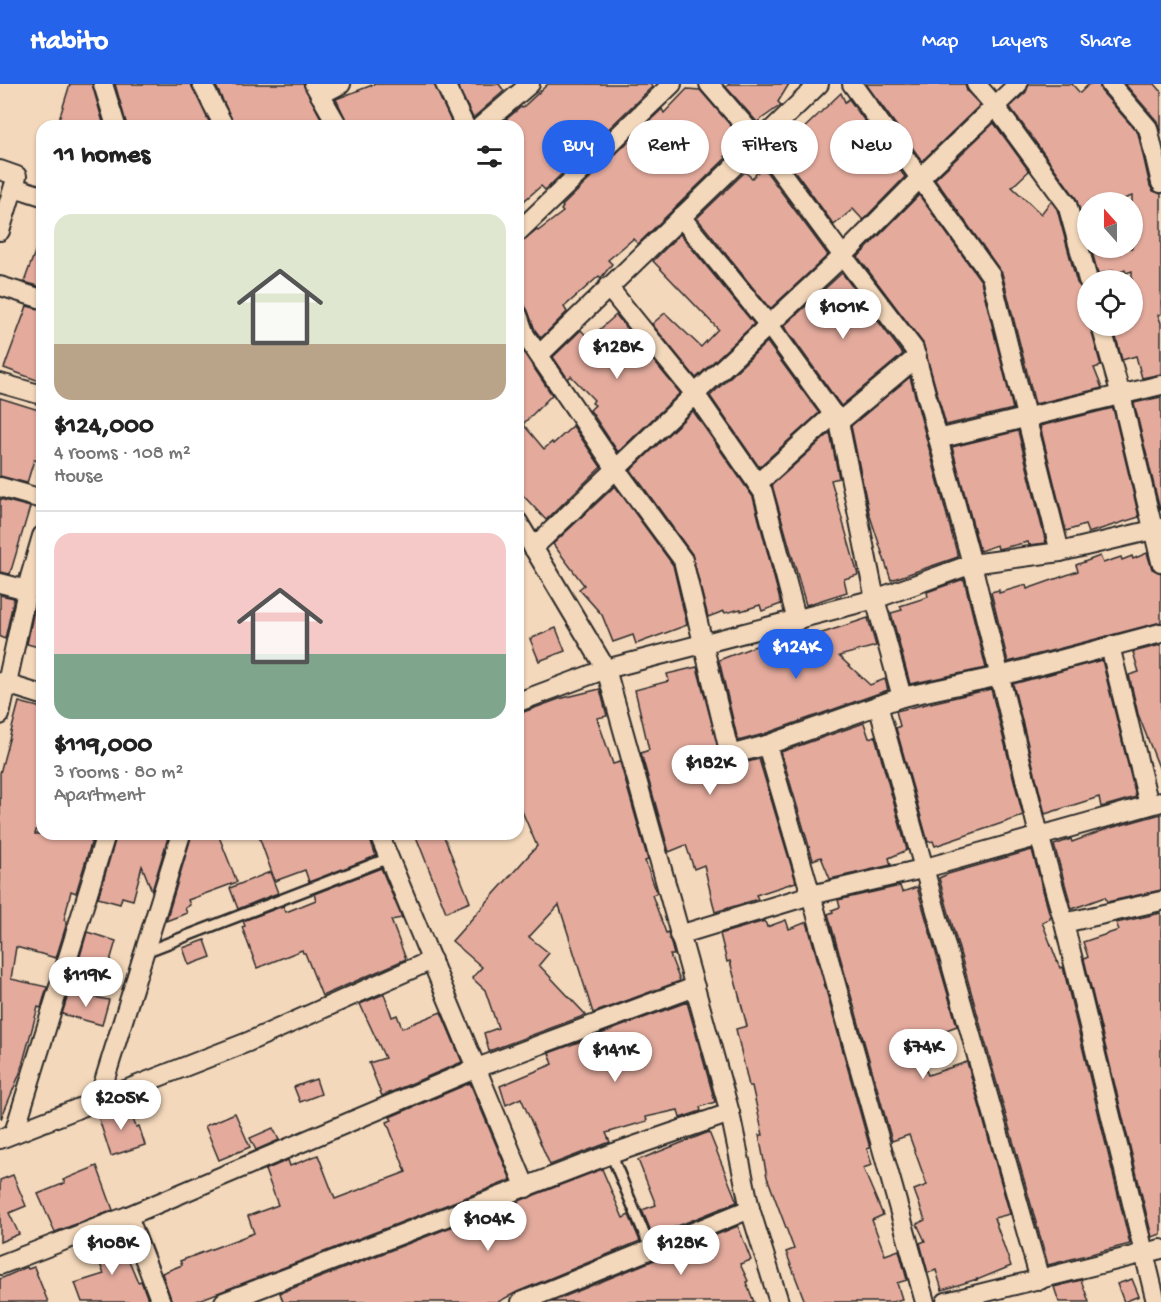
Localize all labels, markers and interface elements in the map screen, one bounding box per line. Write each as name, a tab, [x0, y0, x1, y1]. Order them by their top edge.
text: Habito	[30, 26, 108, 59]
text: Map	[922, 30, 958, 55]
text: Layers	[991, 30, 1047, 55]
text: Share	[1080, 30, 1131, 55]
chip: Buy	[542, 120, 615, 174]
chip: Rent	[627, 120, 709, 174]
chip: Filters	[721, 120, 818, 174]
chip: New	[830, 120, 913, 174]
icon: filters	[473, 140, 506, 173]
text: 11 homes	[54, 141, 150, 172]
north arrow	[1077, 192, 1143, 258]
map controls	[1077, 192, 1143, 336]
icon: home	[226, 253, 334, 361]
button: locate	[1077, 270, 1143, 336]
pin: $101K	[801, 289, 885, 340]
text: $101K	[819, 297, 867, 320]
pin: $128K	[575, 329, 659, 380]
text: $128K	[593, 337, 641, 360]
text: $124,000	[54, 412, 154, 443]
text: 4 rooms · 108 m²	[54, 443, 191, 466]
text: House	[54, 466, 103, 489]
icon: home	[226, 572, 334, 680]
pin: $124K	[754, 629, 838, 680]
text: $124K	[772, 637, 820, 660]
text: $119,000	[54, 731, 152, 762]
pin: $182K	[668, 745, 752, 796]
text: $182K	[686, 753, 734, 776]
text: 3 rooms · 80 m²	[54, 762, 183, 785]
text: Apartment	[54, 785, 144, 808]
pin: $119K	[44, 957, 128, 1008]
text: $119K	[63, 965, 109, 988]
pin: $74K	[887, 1029, 959, 1080]
pin: $141K	[573, 1032, 657, 1083]
text: $74K	[903, 1037, 943, 1060]
text: $141K	[592, 1040, 638, 1063]
pin: $205K	[79, 1080, 163, 1131]
text: $205K	[95, 1088, 147, 1111]
pin: $104K	[446, 1201, 530, 1252]
text: $104K	[464, 1209, 512, 1232]
pin: $108K	[70, 1225, 154, 1276]
pin: $128K	[639, 1225, 723, 1276]
text: $108K	[87, 1233, 137, 1256]
text: $128K	[657, 1233, 705, 1256]

